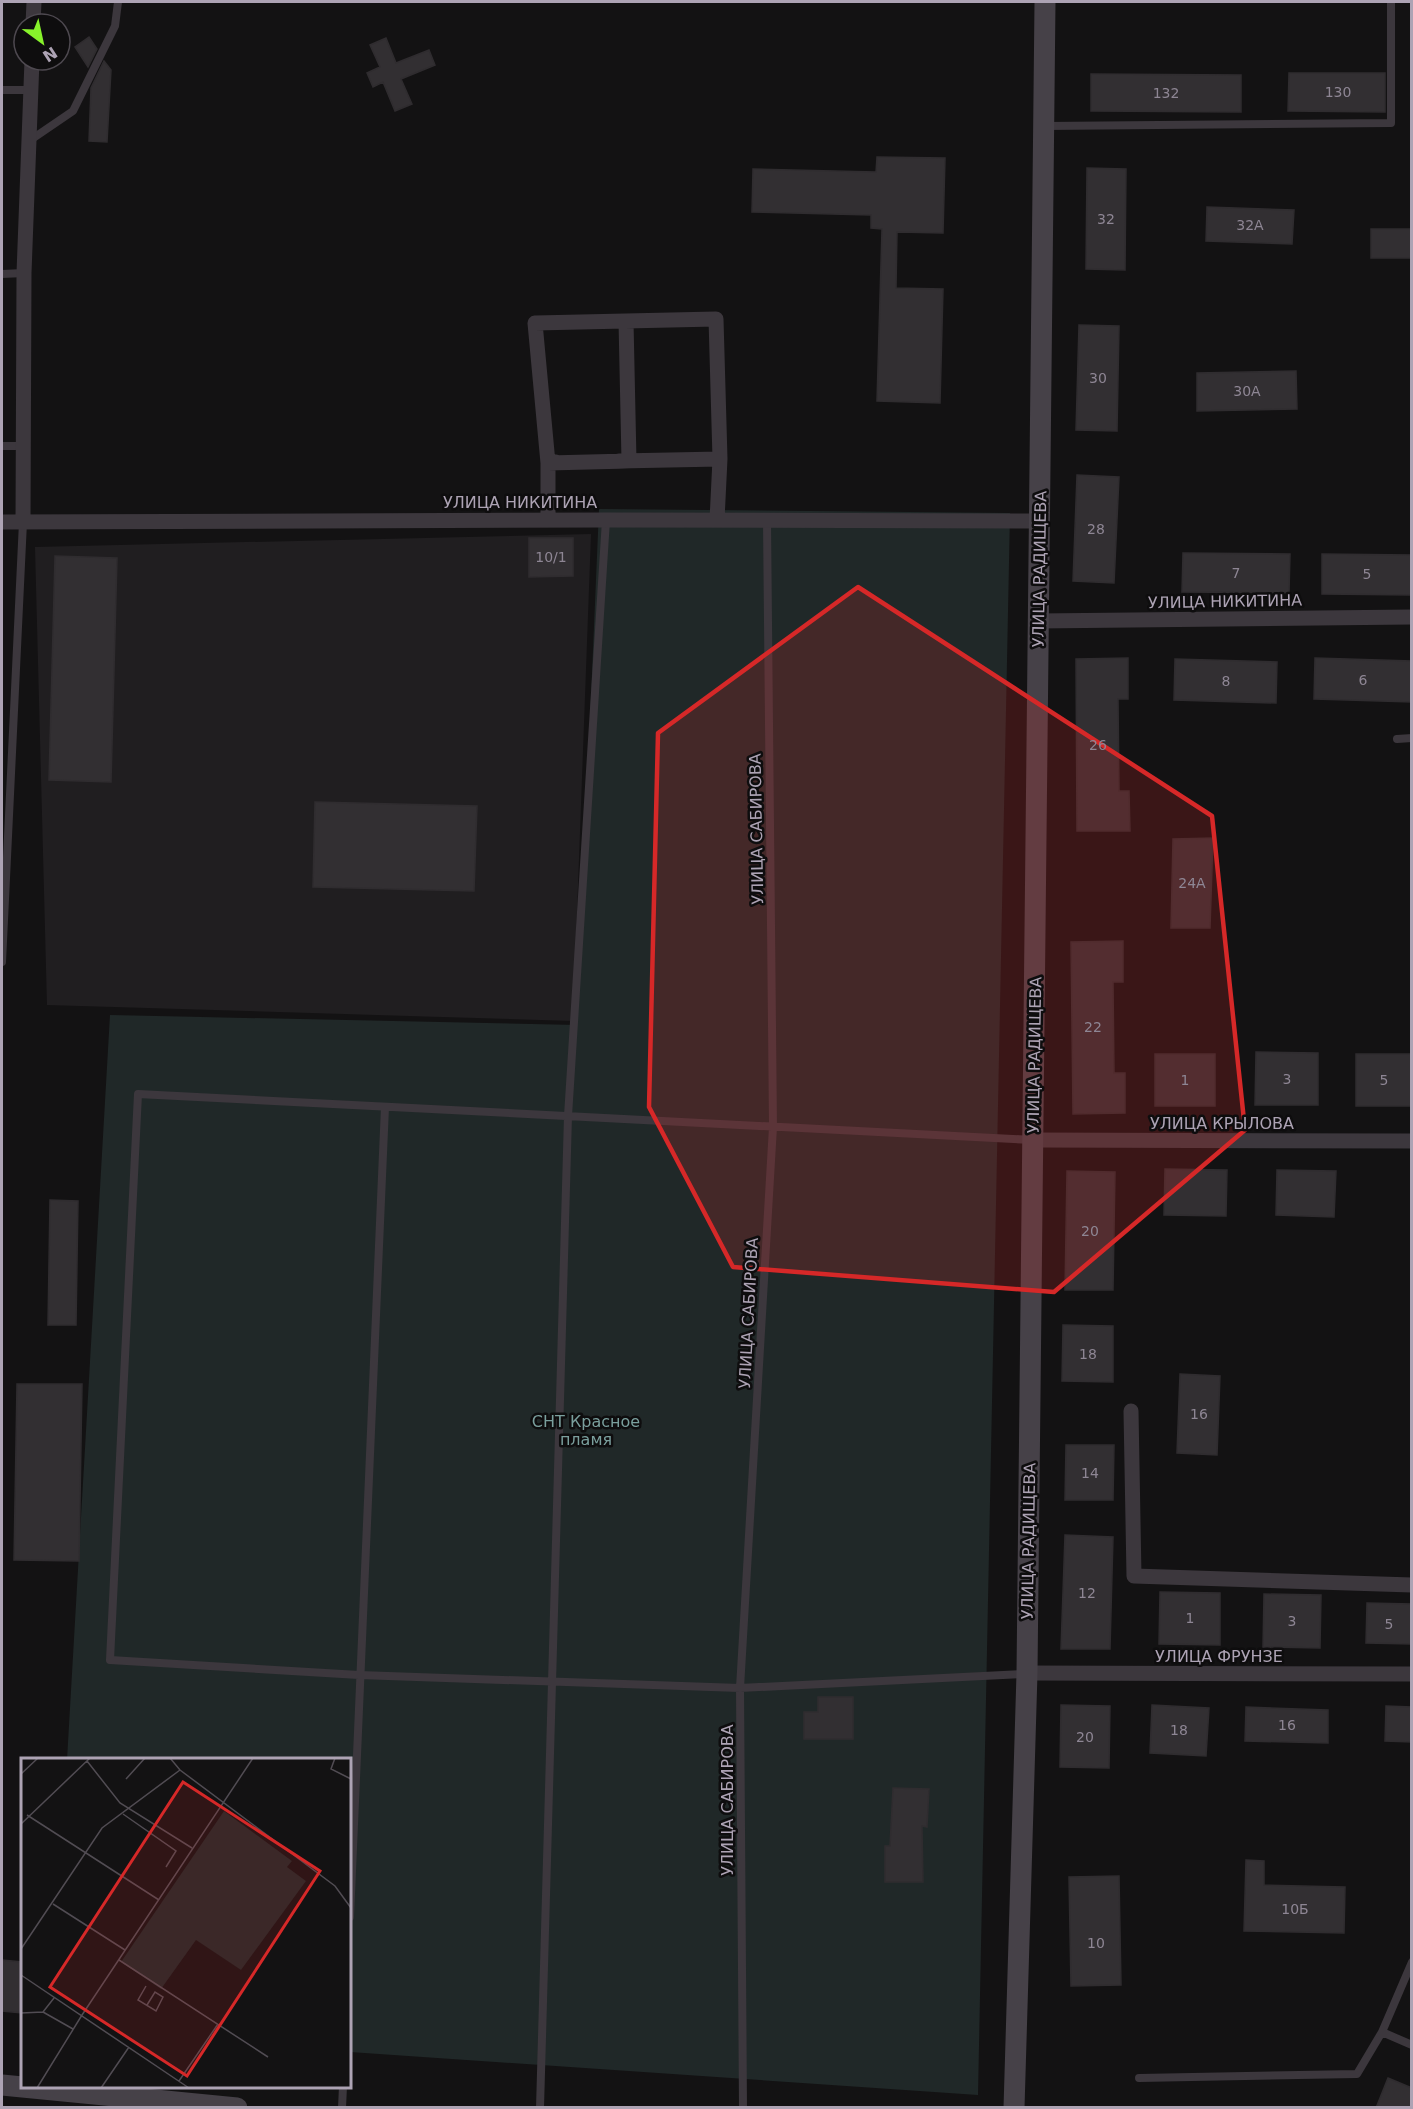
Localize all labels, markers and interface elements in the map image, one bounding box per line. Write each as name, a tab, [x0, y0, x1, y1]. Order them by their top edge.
north arrow	[12, 12, 72, 72]
text: N	[39, 43, 61, 66]
house number: 130	[1325, 84, 1351, 100]
house number: 132	[1153, 85, 1179, 101]
house number: 32	[1097, 211, 1115, 227]
house number: 32А	[1236, 217, 1264, 233]
house number: 30	[1089, 370, 1107, 386]
house number: 30А	[1233, 383, 1261, 399]
street label: УЛИЦА РАДИЩЕВА	[1029, 490, 1050, 648]
street label: УЛИЦА НИКИТИНА	[443, 493, 597, 512]
house number: 28	[1087, 521, 1105, 537]
house number: 10/1	[535, 549, 567, 565]
house number: 7	[1232, 565, 1240, 581]
house number: 5	[1363, 566, 1371, 582]
street label: УЛИЦА НИКИТИНА	[1148, 591, 1302, 612]
house number: 6	[1359, 672, 1368, 688]
house number: 8	[1222, 673, 1230, 689]
house number: 26	[1089, 737, 1107, 753]
street label: УЛИЦА САБИРОВА	[746, 753, 767, 905]
house number: 24А	[1178, 875, 1206, 891]
street label: УЛИЦА РАДИЩЕВА	[1024, 976, 1045, 1134]
house number: 22	[1084, 1019, 1102, 1035]
house number: 3	[1283, 1071, 1291, 1087]
house number: 1	[1181, 1072, 1189, 1088]
house number: 5	[1380, 1072, 1388, 1088]
street label: УЛИЦА КРЫЛОВА	[1150, 1114, 1294, 1133]
house number: 20	[1081, 1223, 1099, 1239]
street label: УЛИЦА САБИРОВА	[735, 1237, 762, 1389]
house number: 18	[1079, 1346, 1097, 1362]
house number: 16	[1190, 1406, 1208, 1422]
park label: СНТ Красное пламя	[532, 1412, 640, 1449]
street label: УЛИЦА РАДИЩЕВА	[1018, 1462, 1039, 1620]
house number: 14	[1081, 1465, 1099, 1481]
house number: 12	[1078, 1585, 1096, 1601]
house number: 1	[1186, 1610, 1194, 1626]
house number: 3	[1288, 1613, 1296, 1629]
house number: 5	[1385, 1616, 1393, 1632]
street label: УЛИЦА ФРУНЗЕ	[1155, 1647, 1283, 1666]
house number: 16	[1278, 1717, 1296, 1733]
house number: 18	[1170, 1722, 1188, 1738]
street label: УЛИЦА САБИРОВА	[718, 1724, 737, 1876]
house number: 20	[1076, 1729, 1094, 1745]
inset map	[21, 1758, 351, 2088]
house number: 10Б	[1281, 1901, 1309, 1917]
house number: 10	[1087, 1935, 1105, 1951]

